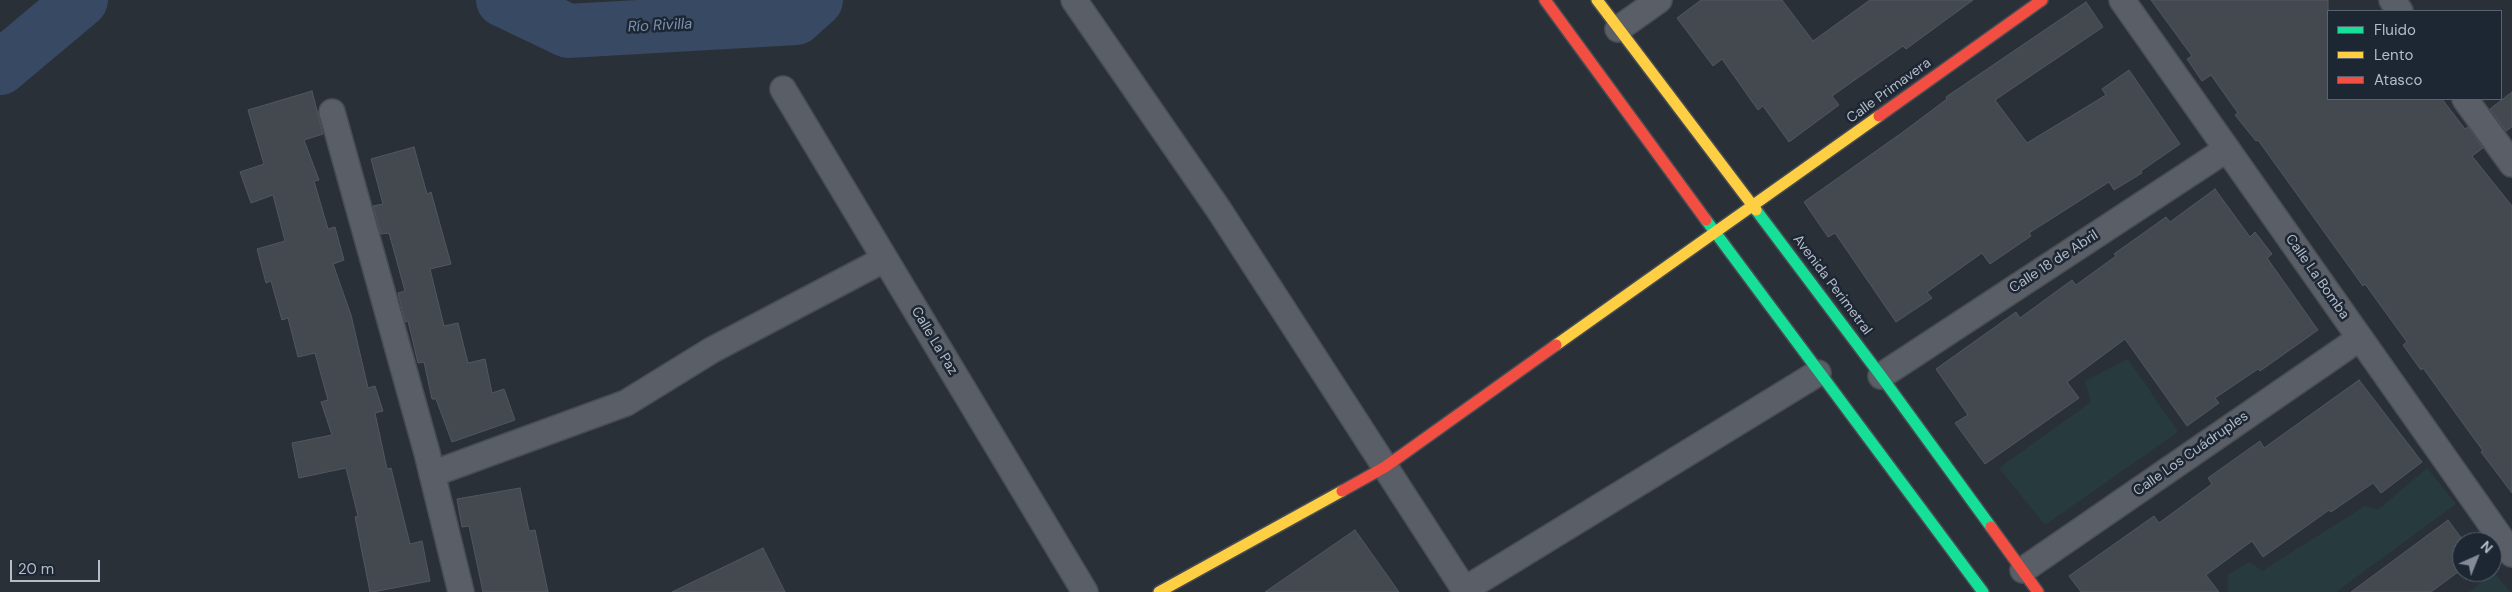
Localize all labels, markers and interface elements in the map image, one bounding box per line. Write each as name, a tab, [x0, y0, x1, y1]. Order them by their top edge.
legend	[2327, 10, 2502, 100]
water label: Río Rivilla	[627, 15, 693, 37]
text: Fluido	[2374, 20, 2416, 40]
text: Lento	[2374, 45, 2413, 65]
street label: Calle Primavera	[1844, 55, 1934, 127]
text: Atasco	[2374, 70, 2422, 90]
street label: Calle 18 de Abril	[2007, 227, 2101, 297]
street label: Calle La Bomba	[2281, 231, 2353, 323]
street label: Avenida Perimetral	[1789, 232, 1875, 338]
street label: Calle La Paz	[907, 304, 961, 378]
street label: Calle Los Cuádruples	[2130, 408, 2252, 500]
north arrow	[2452, 532, 2502, 582]
text: N	[2477, 537, 2497, 557]
scale bar	[12, 550, 102, 582]
text: 20 m	[18, 559, 54, 579]

